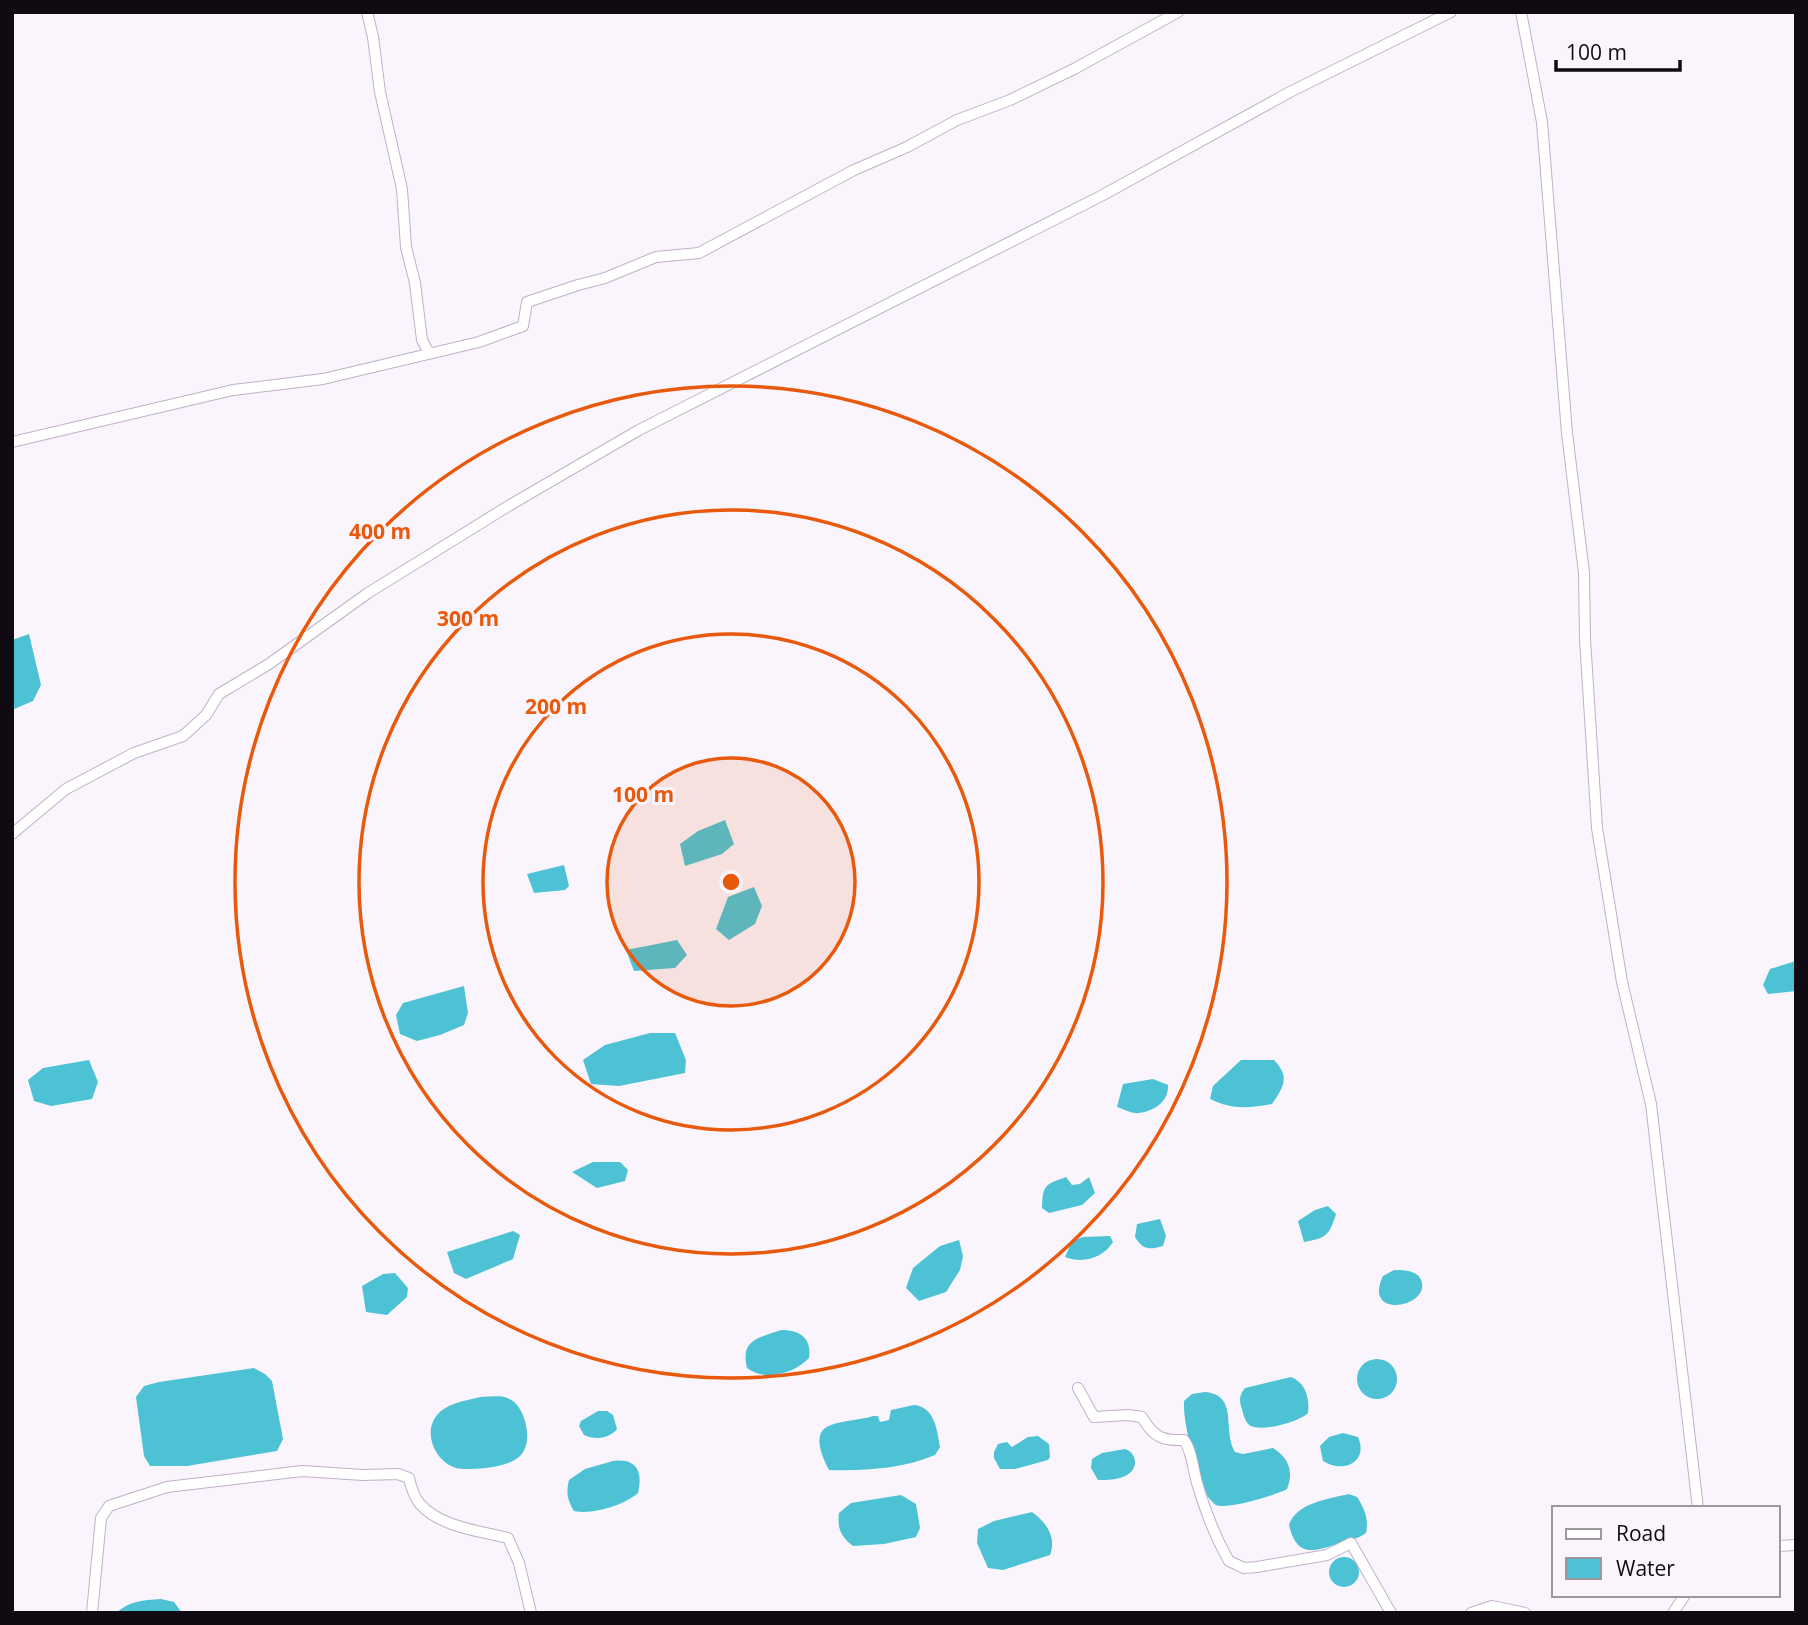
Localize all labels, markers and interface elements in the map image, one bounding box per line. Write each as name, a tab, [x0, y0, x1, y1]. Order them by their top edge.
scale bar	[1556, 28, 1680, 72]
text: 100 m	[1566, 38, 1627, 66]
text: 400 m	[349, 517, 411, 545]
text: 300 m	[437, 604, 499, 632]
text: 200 m	[525, 692, 587, 720]
text: 100 m	[612, 780, 674, 808]
centre of rings	[719, 870, 743, 894]
legend	[1552, 1506, 1780, 1597]
text: Road	[1616, 1519, 1666, 1547]
text: Water	[1616, 1554, 1675, 1582]

